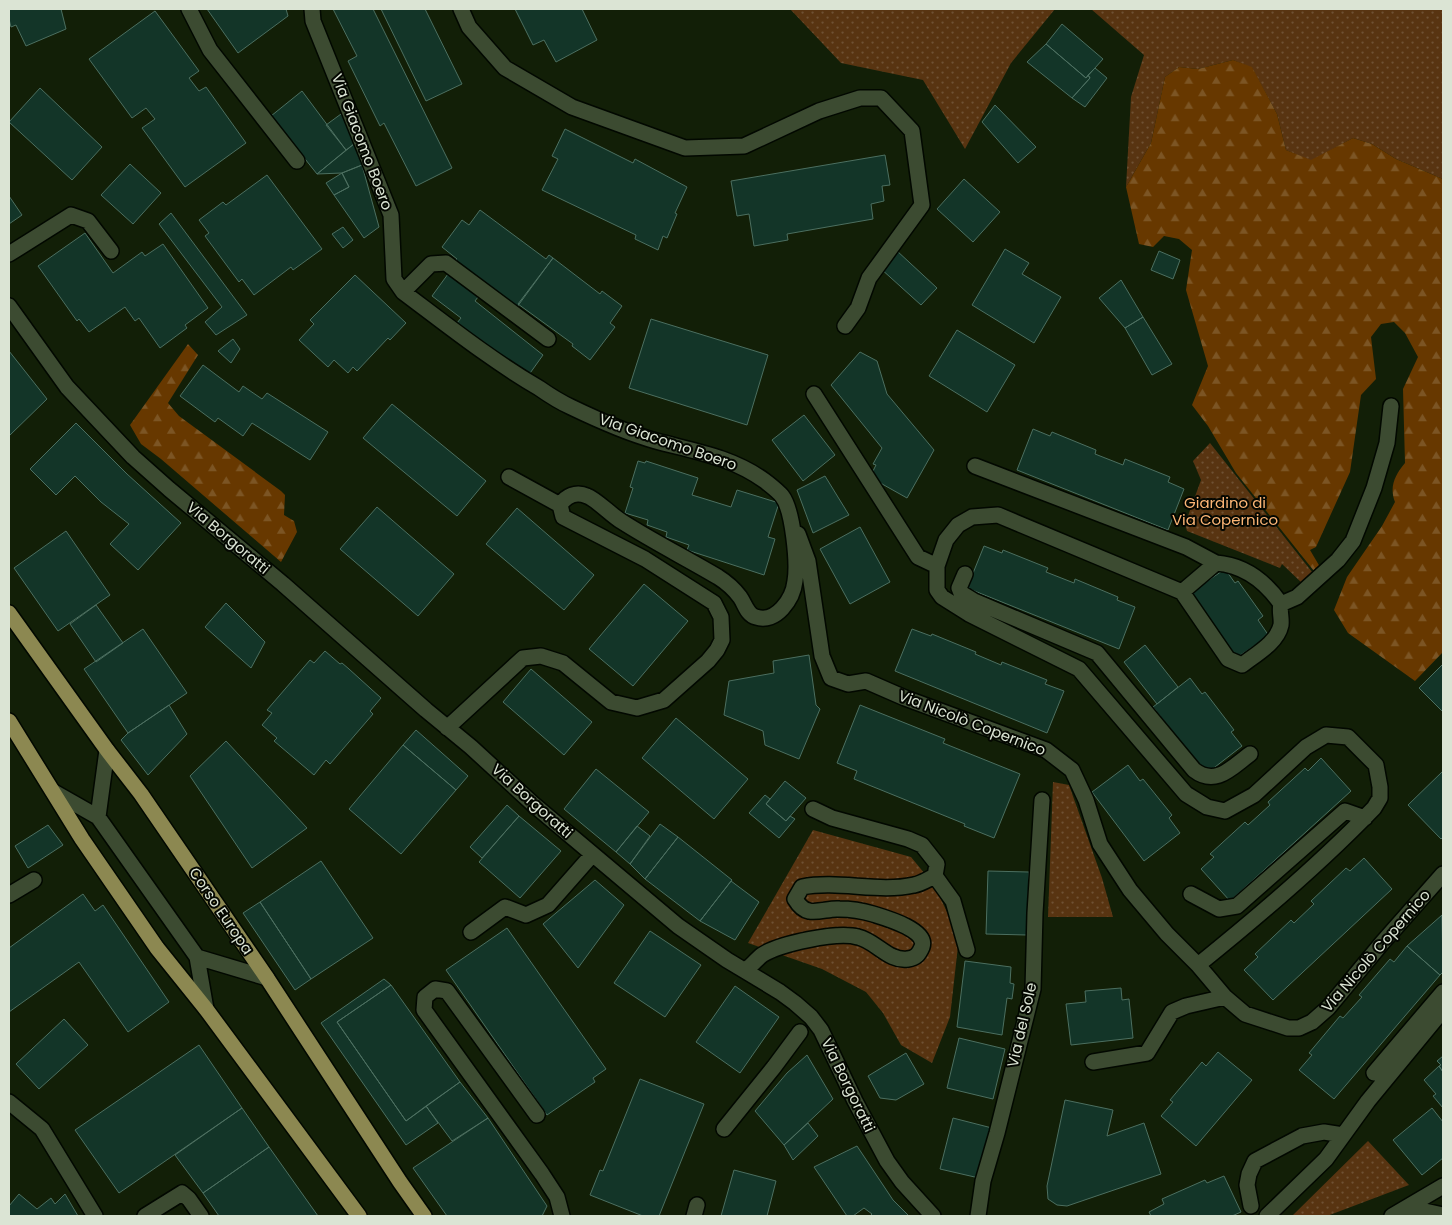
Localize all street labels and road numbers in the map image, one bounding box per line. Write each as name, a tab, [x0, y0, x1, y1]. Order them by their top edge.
street label: Via Giacomo Boero	[327, 71, 398, 213]
street label: Via Giacomo Boero	[596, 408, 740, 475]
street label: Via Borgoratti	[182, 497, 274, 579]
street label: Via Nicolò Copernico	[895, 685, 1049, 760]
street label: Via Borgoratti	[487, 759, 577, 843]
street label: Corso Europa	[184, 863, 258, 958]
street label: Via Nicolò Copernico	[1316, 885, 1435, 1017]
street label: Via del Sole	[1002, 980, 1041, 1069]
street label: Via Borgoratti	[817, 1034, 880, 1135]

